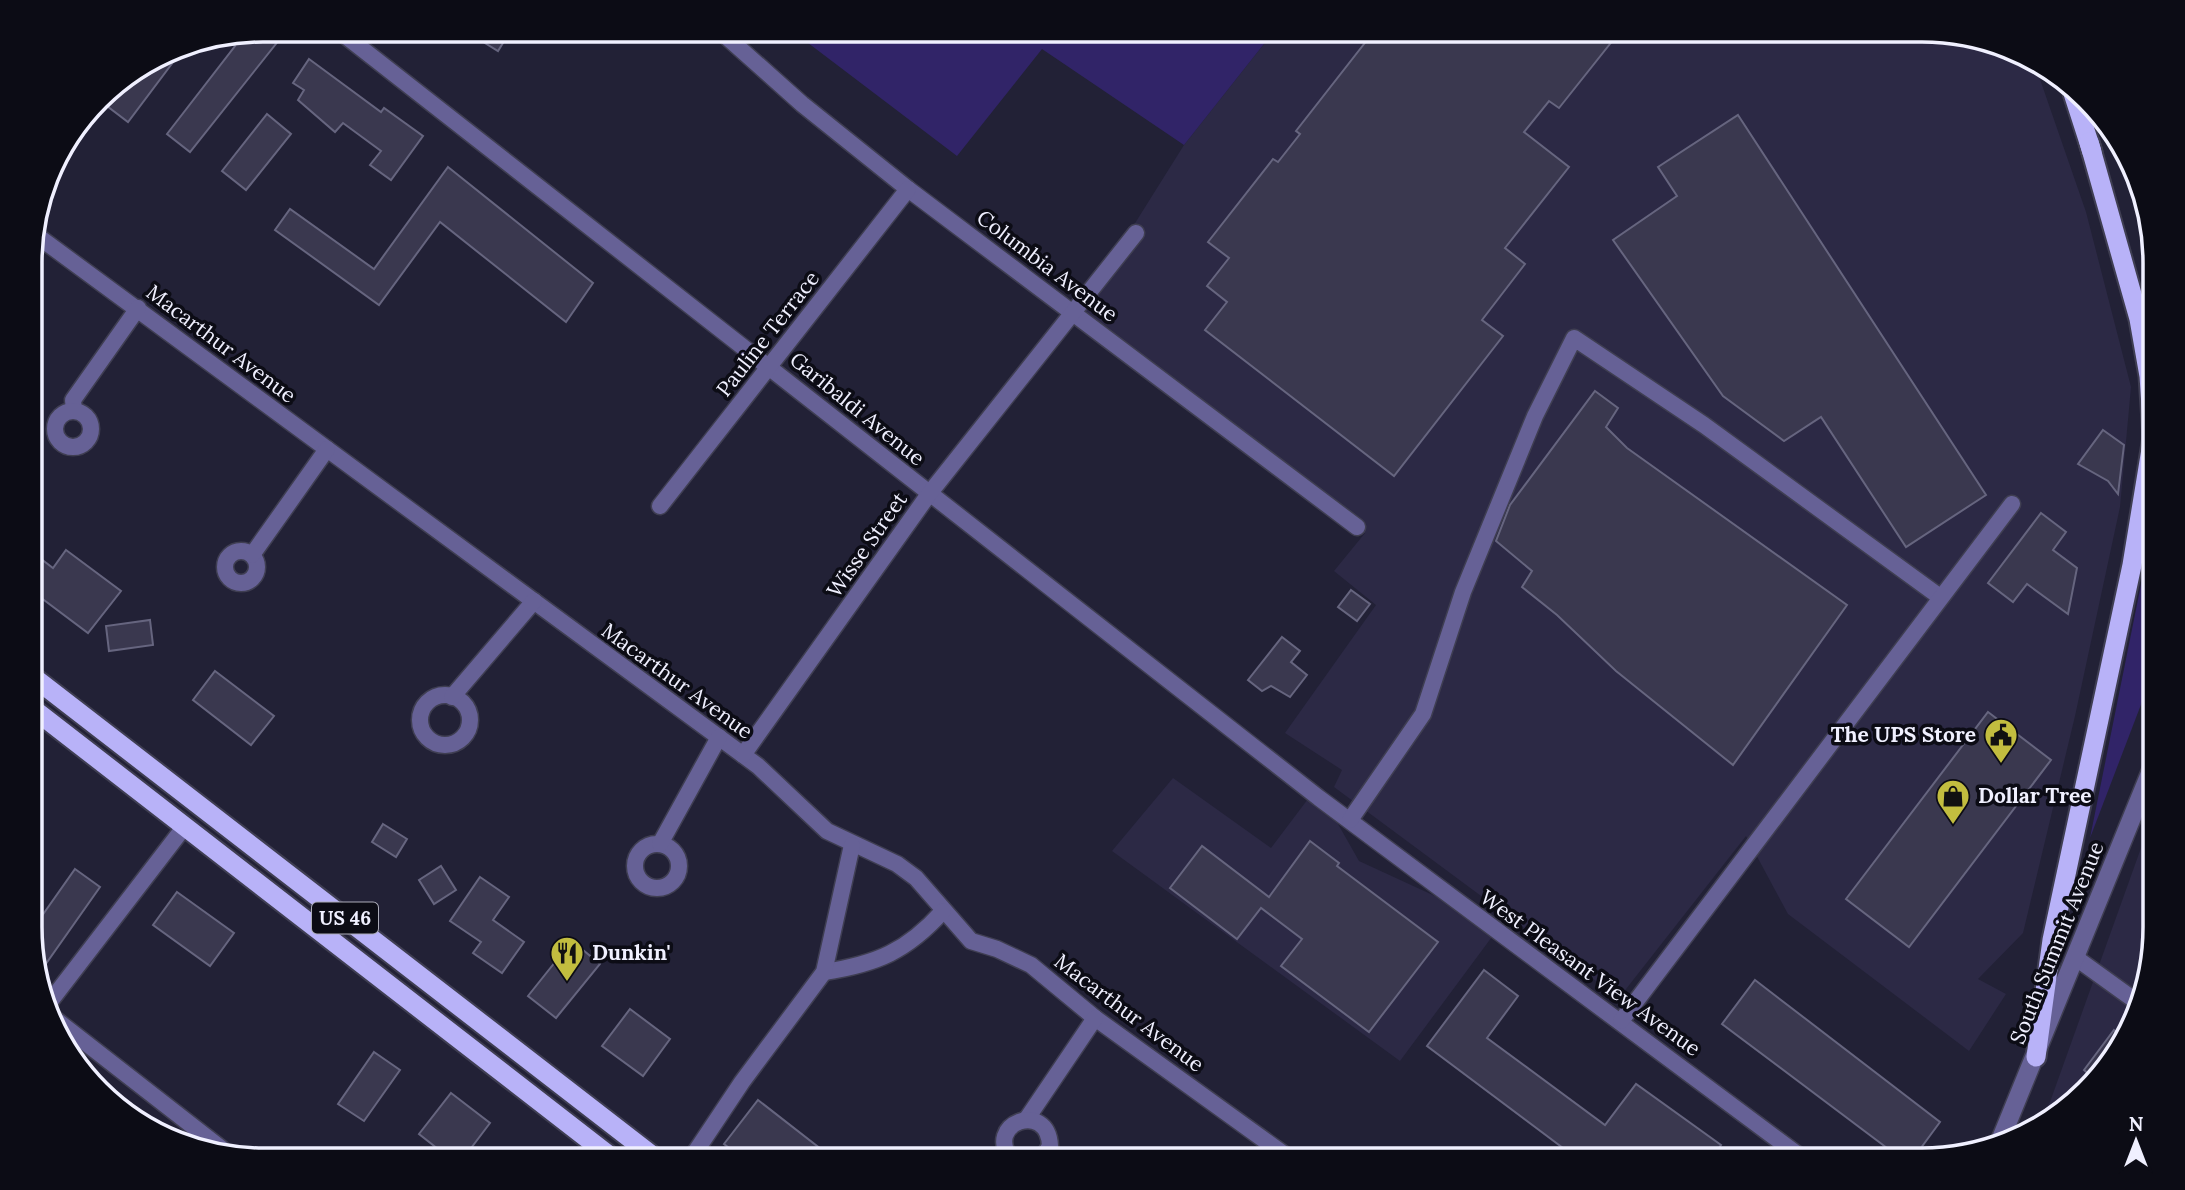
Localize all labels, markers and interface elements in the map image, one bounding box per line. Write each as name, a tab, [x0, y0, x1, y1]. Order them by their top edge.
street label: Columbia Avenue	[971, 204, 1123, 327]
street label: Pauline Terrace	[710, 265, 825, 402]
street label: Macarthur Avenue	[141, 279, 301, 409]
street label: Garibaldi Avenue	[784, 346, 930, 471]
street label: Wisse Street	[820, 486, 913, 603]
street label: Macarthur Avenue	[596, 617, 758, 745]
public building icon: The UPS Store	[1982, 716, 2020, 765]
place label: The UPS Store	[1831, 721, 1976, 748]
shop icon: Dollar Tree	[1934, 777, 1972, 826]
place label: Dollar Tree	[1978, 782, 2092, 809]
street label: South Summit Avenue	[2004, 838, 2110, 1048]
street label: West Pleasant View Avenue	[1475, 883, 1706, 1062]
road number: US 46	[312, 902, 378, 934]
restaurant icon: Dunkin'	[548, 934, 586, 983]
place label: Dunkin'	[592, 939, 671, 966]
street label: Macarthur Avenue	[1049, 948, 1209, 1078]
north arrow	[2101, 1106, 2171, 1176]
text: N	[2129, 1112, 2144, 1136]

